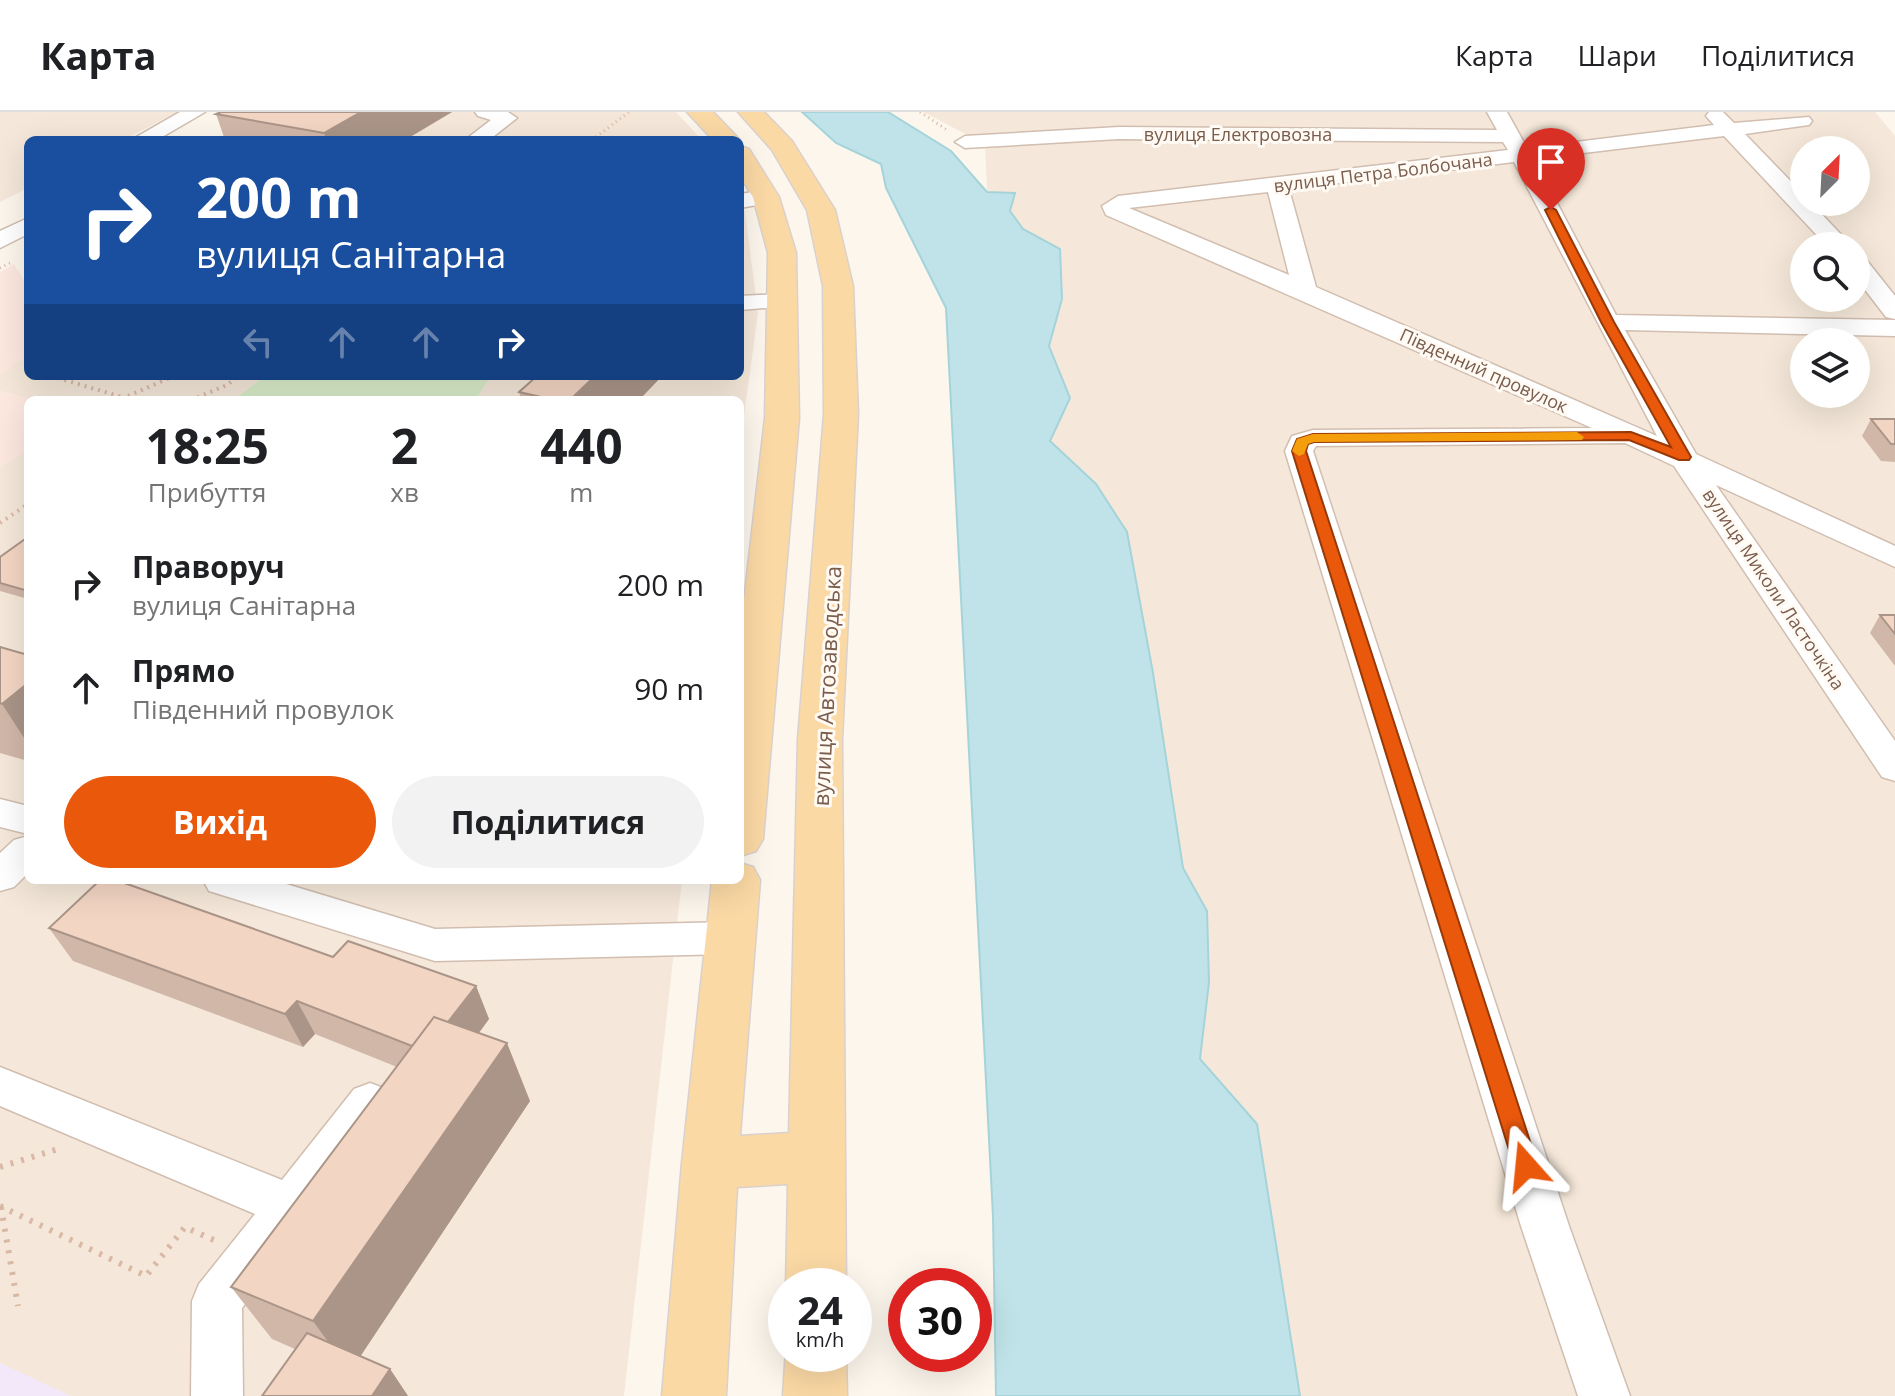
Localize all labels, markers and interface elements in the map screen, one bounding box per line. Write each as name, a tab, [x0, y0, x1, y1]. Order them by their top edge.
text: Карта	[40, 29, 157, 81]
text: Карта	[1455, 36, 1534, 74]
text: Шари	[1578, 36, 1657, 74]
text: Поділитися	[1701, 36, 1855, 74]
street label: вулиця Електровозна	[1144, 122, 1332, 146]
pin	[1517, 128, 1585, 210]
north arrow	[1790, 136, 1870, 216]
map controls	[1790, 136, 1870, 408]
icon: arrive	[1529, 140, 1573, 184]
street label: вулиця Петра Болбочана	[1272, 147, 1494, 197]
text: 200 m	[196, 158, 362, 234]
icon: right	[64, 168, 168, 272]
text: вулиця Санітарна	[196, 230, 506, 279]
button: search	[1790, 232, 1870, 312]
icon: left	[236, 320, 280, 364]
icon: ahead	[320, 320, 364, 364]
icon: ahead	[404, 320, 448, 364]
icon: right	[488, 320, 532, 364]
street label: Південний провулок	[1396, 322, 1572, 418]
button: layers	[1790, 328, 1870, 408]
text: 18:25	[145, 413, 269, 478]
text: 2	[391, 413, 418, 478]
text: 440	[540, 413, 623, 478]
text: Прибуття	[148, 474, 267, 510]
text: хв	[390, 474, 419, 510]
text: m	[569, 474, 593, 510]
street label: вулиця Миколи Ласточкіна	[1698, 484, 1850, 694]
text: Праворуч	[132, 546, 285, 587]
icon: right	[64, 562, 108, 606]
text: 200 m	[617, 564, 704, 605]
street label: вулиця Автозаводська	[805, 565, 847, 807]
text: вулиця Санітарна	[132, 587, 356, 623]
text: Прямо	[132, 650, 235, 691]
icon: ahead	[64, 666, 108, 710]
text: 90 m	[634, 668, 704, 709]
text: Південний провулок	[132, 691, 394, 727]
button: Вихід	[64, 776, 376, 868]
button: Поділитися	[392, 776, 704, 868]
position arrow	[1484, 1124, 1568, 1208]
speed limit sign: 30	[888, 1268, 992, 1372]
text: 24	[797, 1282, 843, 1337]
text: km/h	[796, 1326, 844, 1353]

